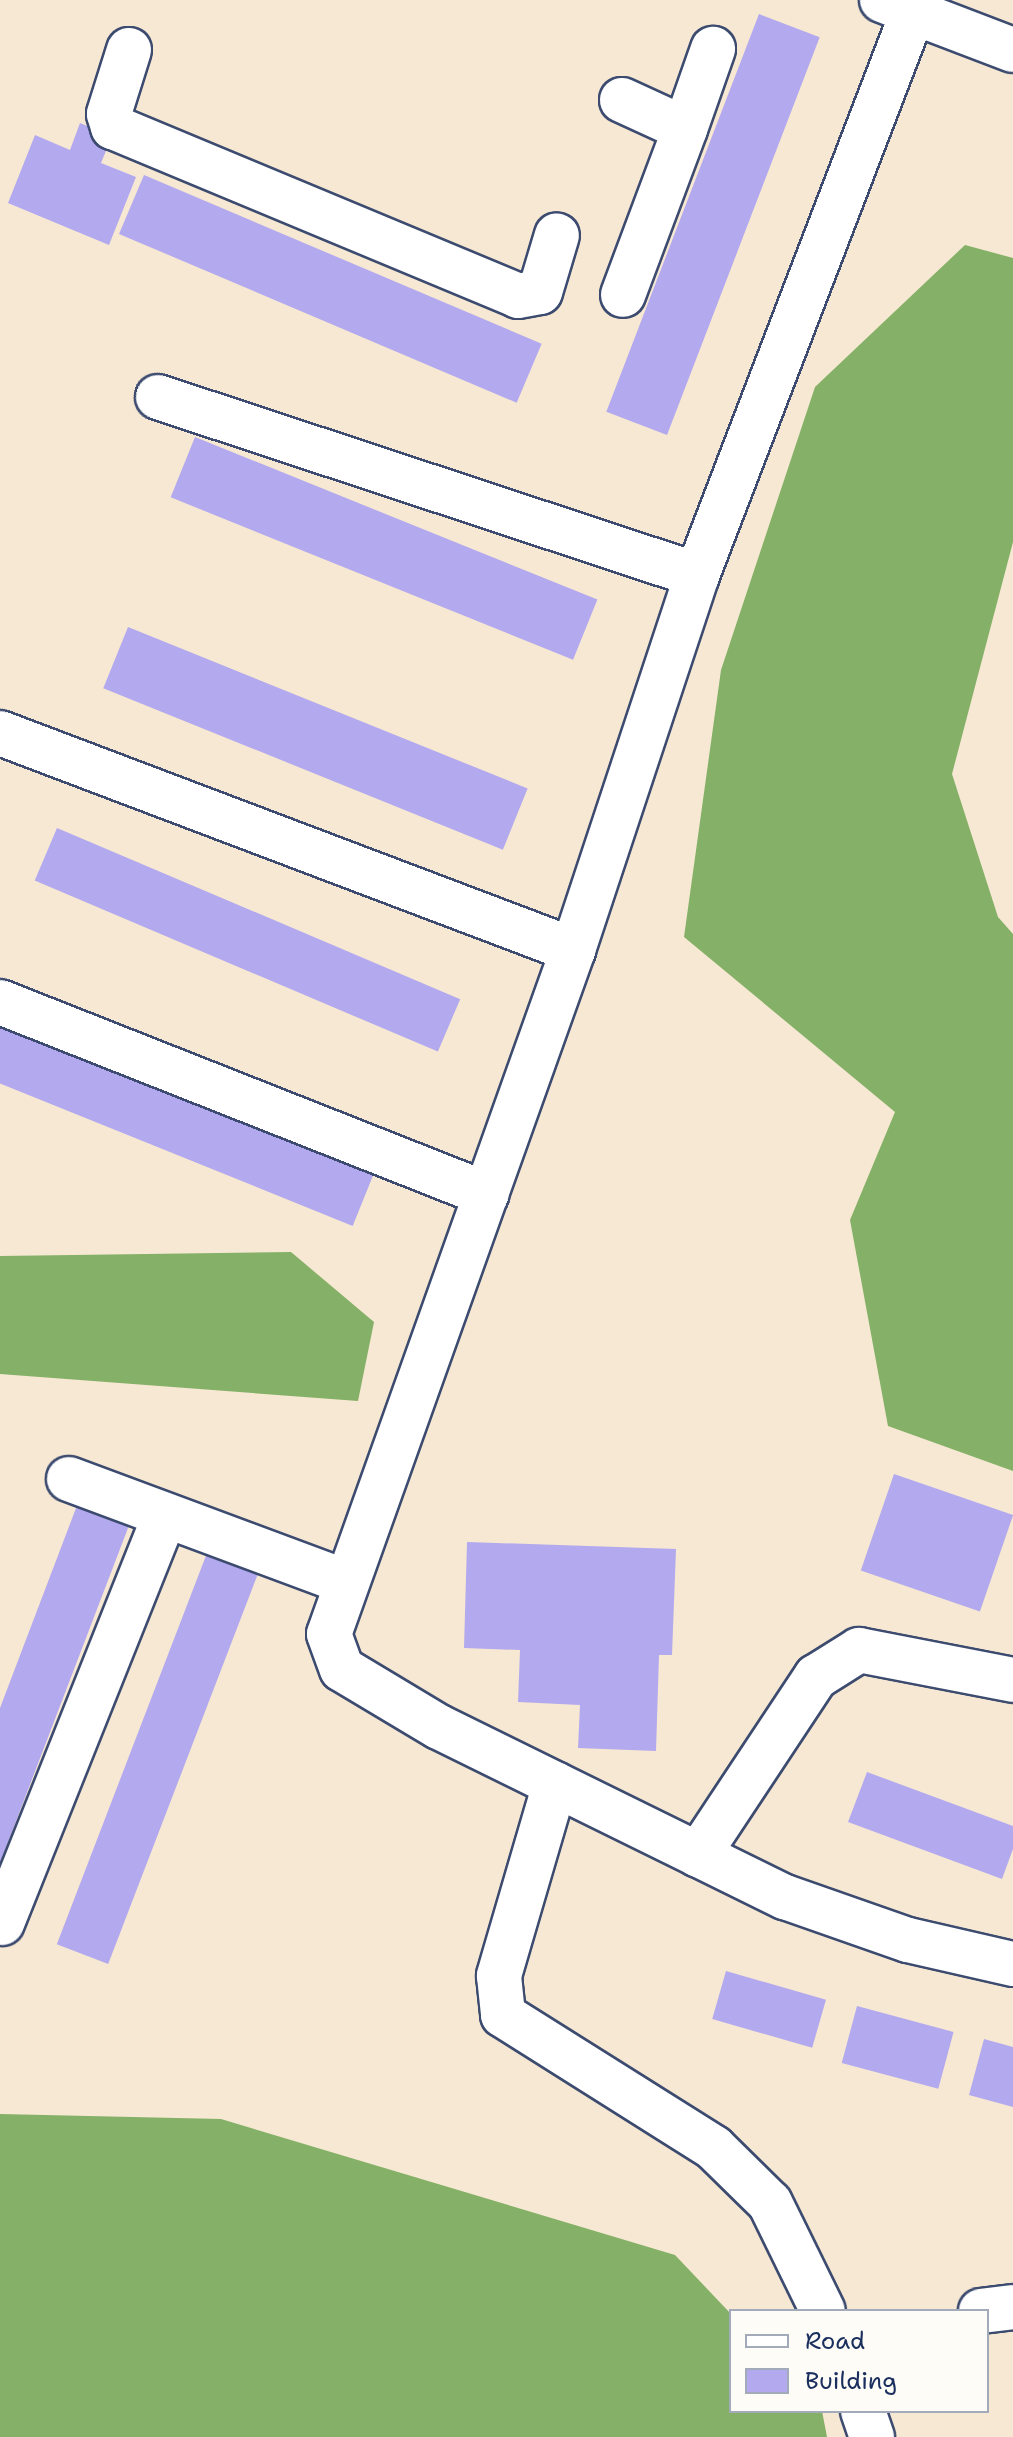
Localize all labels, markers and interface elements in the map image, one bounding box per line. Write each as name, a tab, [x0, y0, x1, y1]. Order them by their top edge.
legend	[729, 2309, 989, 2413]
text: Road	[805, 2325, 865, 2357]
text: Building	[805, 2365, 897, 2397]

